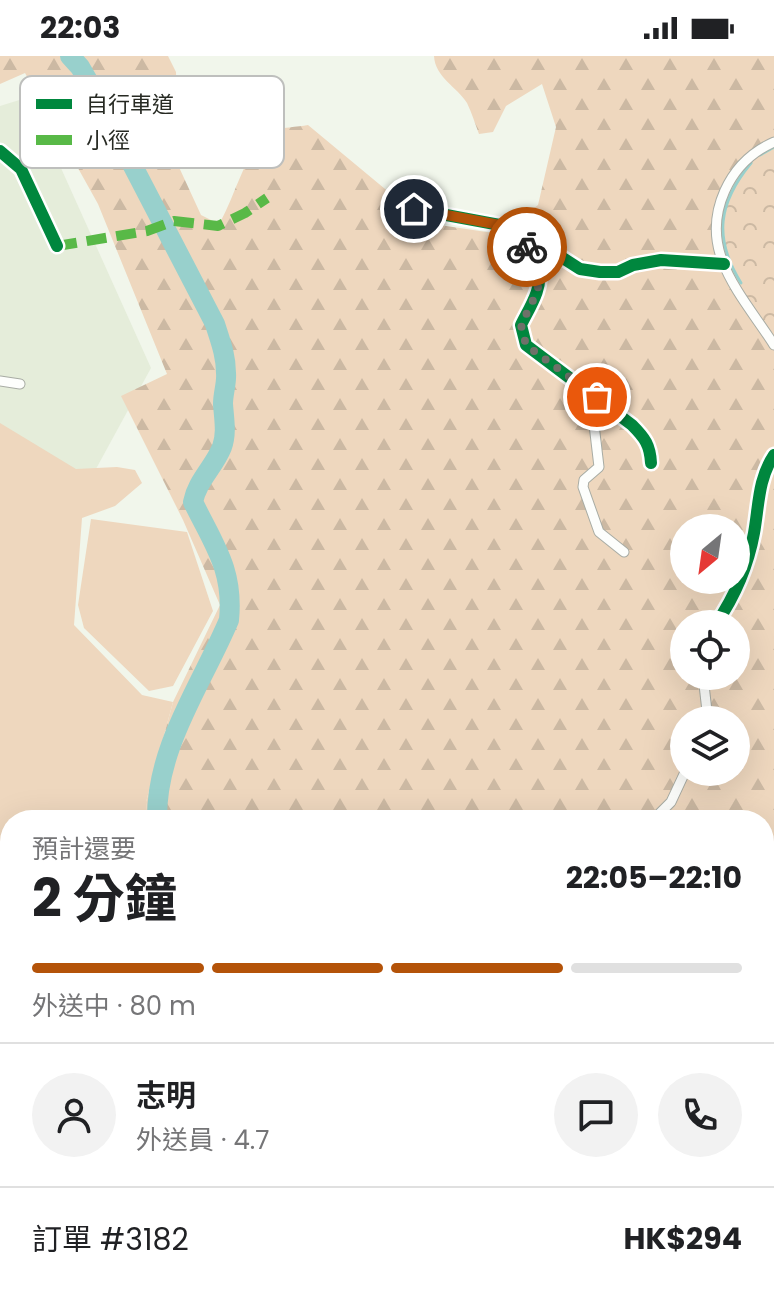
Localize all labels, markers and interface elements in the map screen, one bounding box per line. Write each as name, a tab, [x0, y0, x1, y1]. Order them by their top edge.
text: 22:03	[40, 6, 121, 49]
legend	[20, 76, 284, 168]
text: 自行車道	[86, 89, 174, 120]
text: 小徑	[86, 125, 130, 156]
pin	[380, 175, 448, 243]
icon: home	[392, 187, 436, 231]
courier	[487, 207, 567, 287]
icon: bike	[505, 225, 549, 269]
pin	[563, 363, 631, 431]
icon: bag	[575, 375, 619, 419]
north arrow	[670, 514, 750, 594]
map controls	[670, 514, 750, 786]
button: locate	[670, 610, 750, 690]
button: layers	[670, 706, 750, 786]
text: 預計還要	[32, 831, 136, 867]
text: 22:05–22:10	[566, 856, 742, 899]
text: 2 分鐘	[32, 862, 177, 935]
text: 外送中 · 80 m	[32, 988, 196, 1024]
button: person	[32, 1073, 116, 1157]
button: chat	[554, 1073, 638, 1157]
button: phone	[658, 1073, 742, 1157]
text: 志明	[136, 1074, 196, 1117]
text: 外送員 · 4.7	[136, 1122, 269, 1158]
text: HK$294	[624, 1217, 742, 1260]
text: 訂單 #3182	[32, 1218, 189, 1261]

